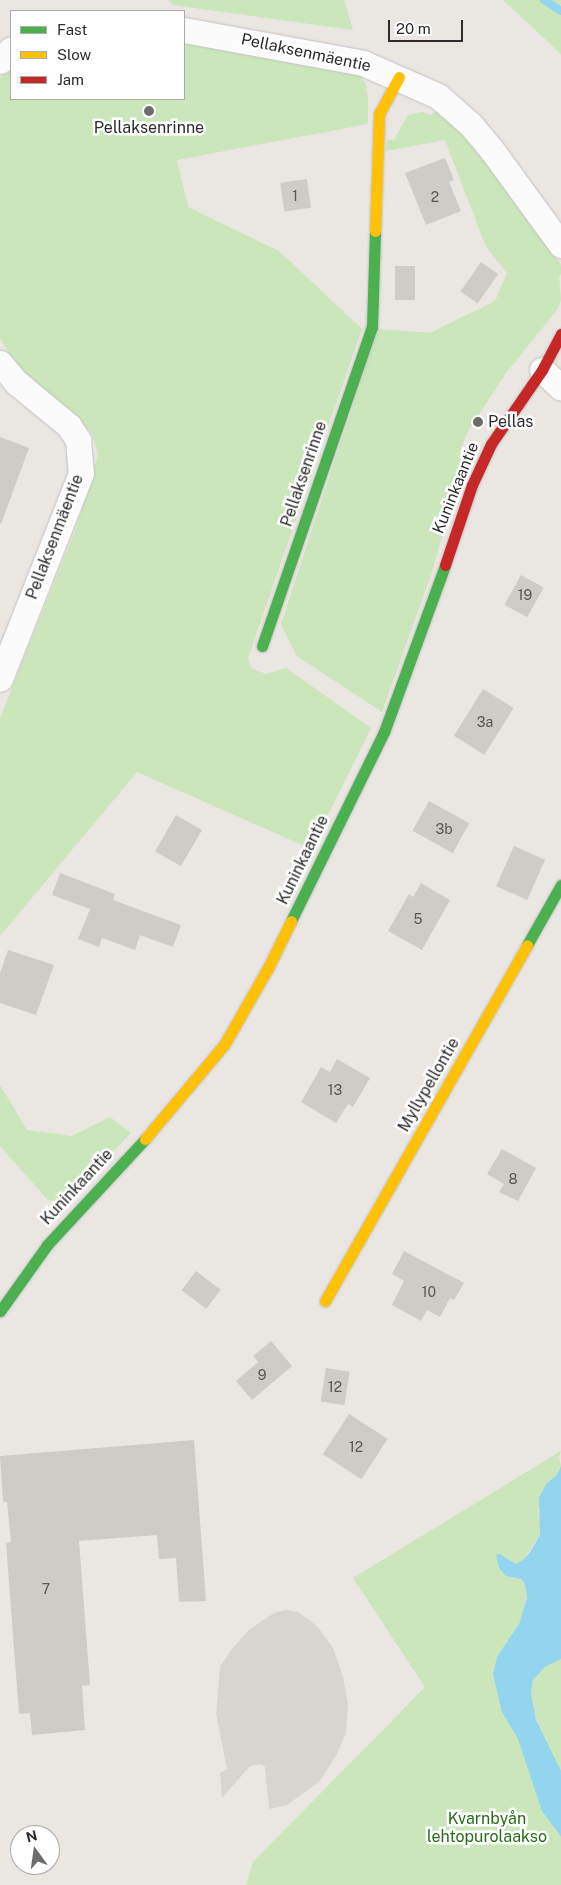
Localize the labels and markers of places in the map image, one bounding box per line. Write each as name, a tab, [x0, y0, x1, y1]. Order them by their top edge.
marker: Pellaksenrinne	[143, 105, 155, 117]
place label: Pellaksenrinne	[94, 118, 204, 138]
place label: Pellas	[488, 412, 533, 432]
marker: Pellas	[472, 416, 484, 428]

